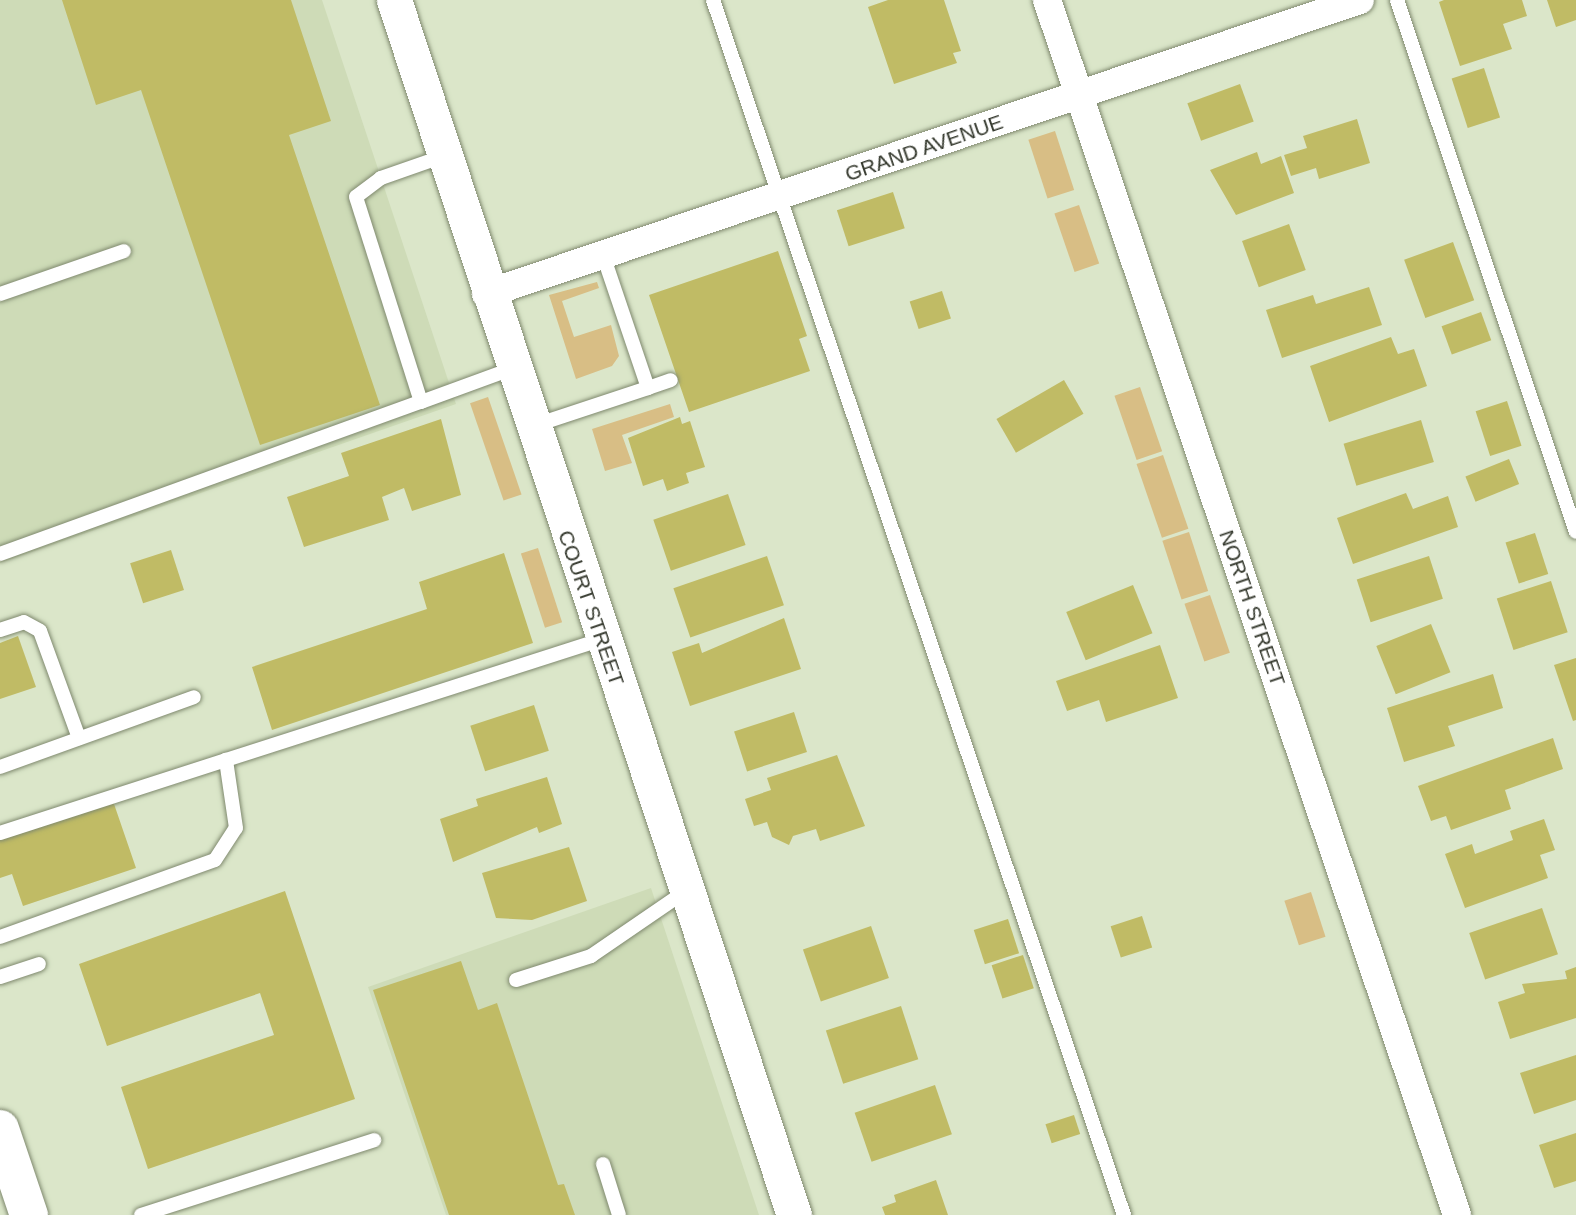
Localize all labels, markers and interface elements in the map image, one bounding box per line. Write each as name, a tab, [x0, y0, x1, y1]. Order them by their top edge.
street label: GRAND AVENUE	[841, 109, 1007, 187]
street label: COURT STREET	[553, 527, 629, 689]
street label: NORTH STREET	[1214, 527, 1290, 689]

